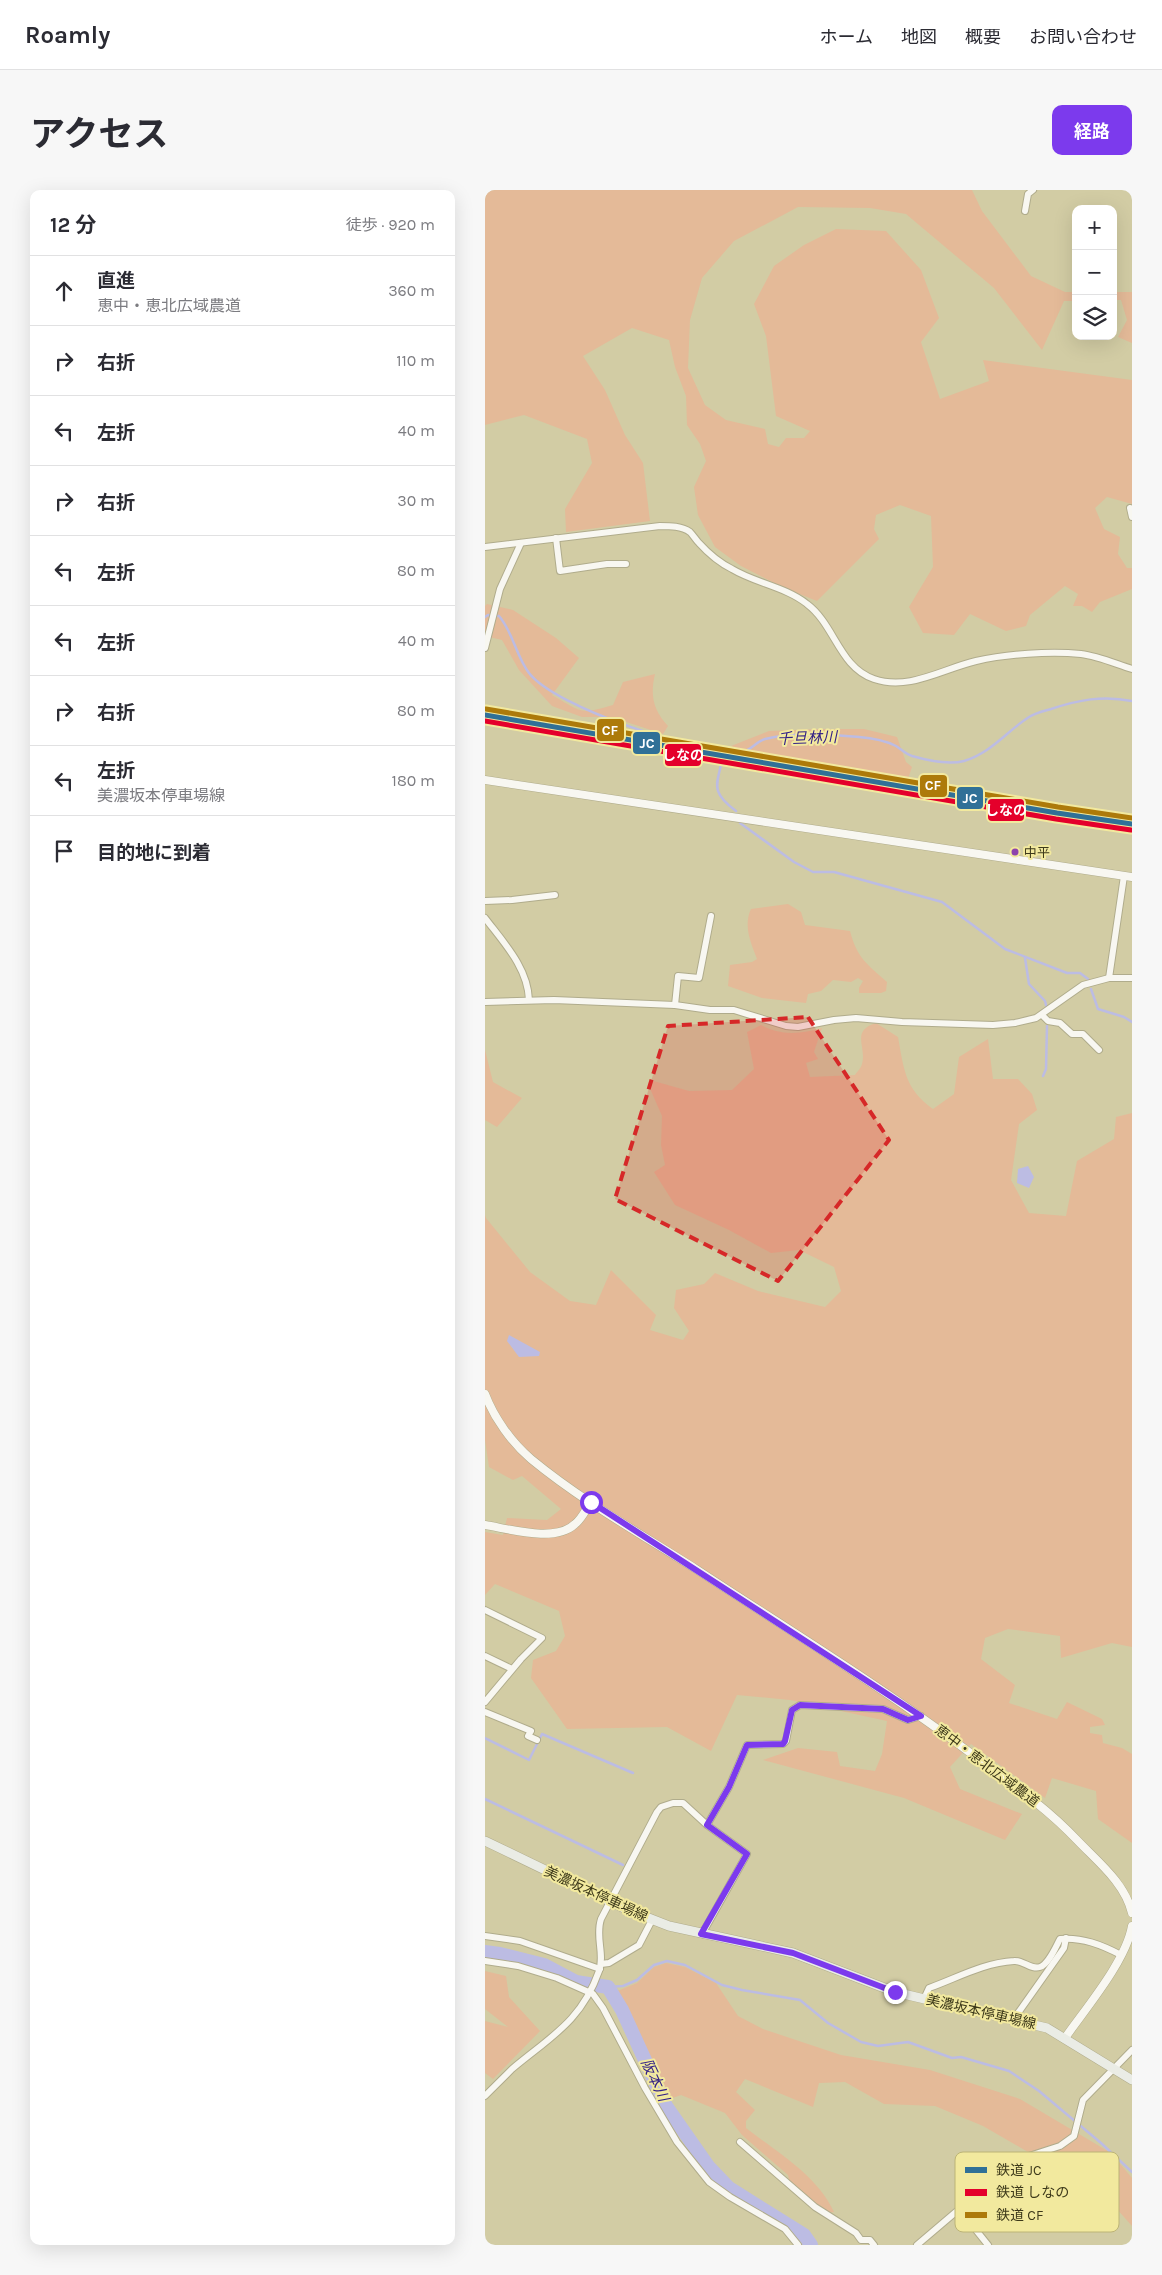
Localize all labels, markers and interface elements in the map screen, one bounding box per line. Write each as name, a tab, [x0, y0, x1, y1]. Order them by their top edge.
text: Roamly	[25, 21, 110, 49]
text: ホーム	[820, 26, 873, 48]
text: 地図	[901, 26, 937, 48]
text: 概要	[965, 26, 1001, 48]
text: お問い合わせ	[1029, 26, 1137, 48]
button: 経路	[1052, 105, 1132, 155]
text: アクセス	[30, 114, 168, 155]
map controls	[1072, 205, 1117, 340]
button: +	[1072, 205, 1117, 250]
text: 12 分	[50, 213, 97, 237]
text: 徒歩 · 920 m	[346, 215, 435, 234]
button: −	[1072, 250, 1117, 295]
text: 直進	[97, 270, 135, 292]
icon: ahead	[50, 277, 78, 305]
text: 360 m	[388, 281, 435, 300]
button: layers	[1072, 295, 1117, 340]
text: 恵中・恵北広域農道	[97, 296, 241, 315]
icon: right	[50, 347, 78, 375]
text: 110 m	[396, 351, 435, 370]
text: 右折	[97, 352, 135, 374]
icon: left	[50, 417, 78, 445]
text: 40 m	[398, 421, 435, 440]
text: 左折	[97, 422, 135, 444]
icon: right	[50, 487, 78, 515]
text: 30 m	[397, 491, 435, 510]
text: 右折	[97, 492, 135, 514]
icon: left	[50, 557, 78, 585]
text: 80 m	[397, 561, 435, 580]
text: 左折	[97, 562, 135, 584]
icon: left	[50, 627, 78, 655]
text: 40 m	[398, 631, 435, 650]
text: 左折	[97, 632, 135, 654]
icon: right	[50, 697, 78, 725]
text: 80 m	[397, 701, 435, 720]
text: 右折	[97, 702, 135, 724]
line badge: CF	[596, 718, 625, 742]
text: CF	[602, 722, 619, 739]
water label: 千旦林川	[777, 728, 839, 748]
line badge: JC	[632, 731, 661, 755]
text: JC	[639, 735, 655, 752]
line badge: しなの	[664, 743, 702, 767]
text: しなの	[662, 747, 704, 764]
text: 左折	[97, 760, 135, 782]
icon: left	[50, 767, 78, 795]
text: 180 m	[392, 771, 435, 790]
line badge: CF	[919, 774, 948, 798]
text: CF	[925, 777, 942, 794]
text: 美濃坂本停車場線	[97, 786, 225, 805]
line badge: JC	[956, 786, 984, 810]
text: JC	[962, 790, 978, 807]
line badge: しなの	[987, 798, 1025, 822]
text: しなの	[985, 802, 1027, 819]
icon: arrive	[50, 837, 78, 865]
text: 目的地に到着	[97, 842, 211, 864]
place label: 中平	[1024, 845, 1050, 860]
marker: 中平	[1010, 847, 1020, 857]
route start	[580, 1491, 603, 1514]
street label: 恵中・恵北広域農道	[932, 1721, 1042, 1811]
street label: 美濃坂本停車場線	[542, 1863, 650, 1925]
route end	[884, 1981, 907, 2004]
street label: 美濃坂本停車場線	[925, 1991, 1037, 2033]
water label: 阪本川	[637, 2056, 674, 2106]
legend	[955, 2152, 1119, 2232]
text: 鉄道 JC	[996, 2162, 1042, 2179]
text: 鉄道 しなの	[996, 2184, 1069, 2201]
text: 鉄道 CF	[996, 2207, 1043, 2224]

